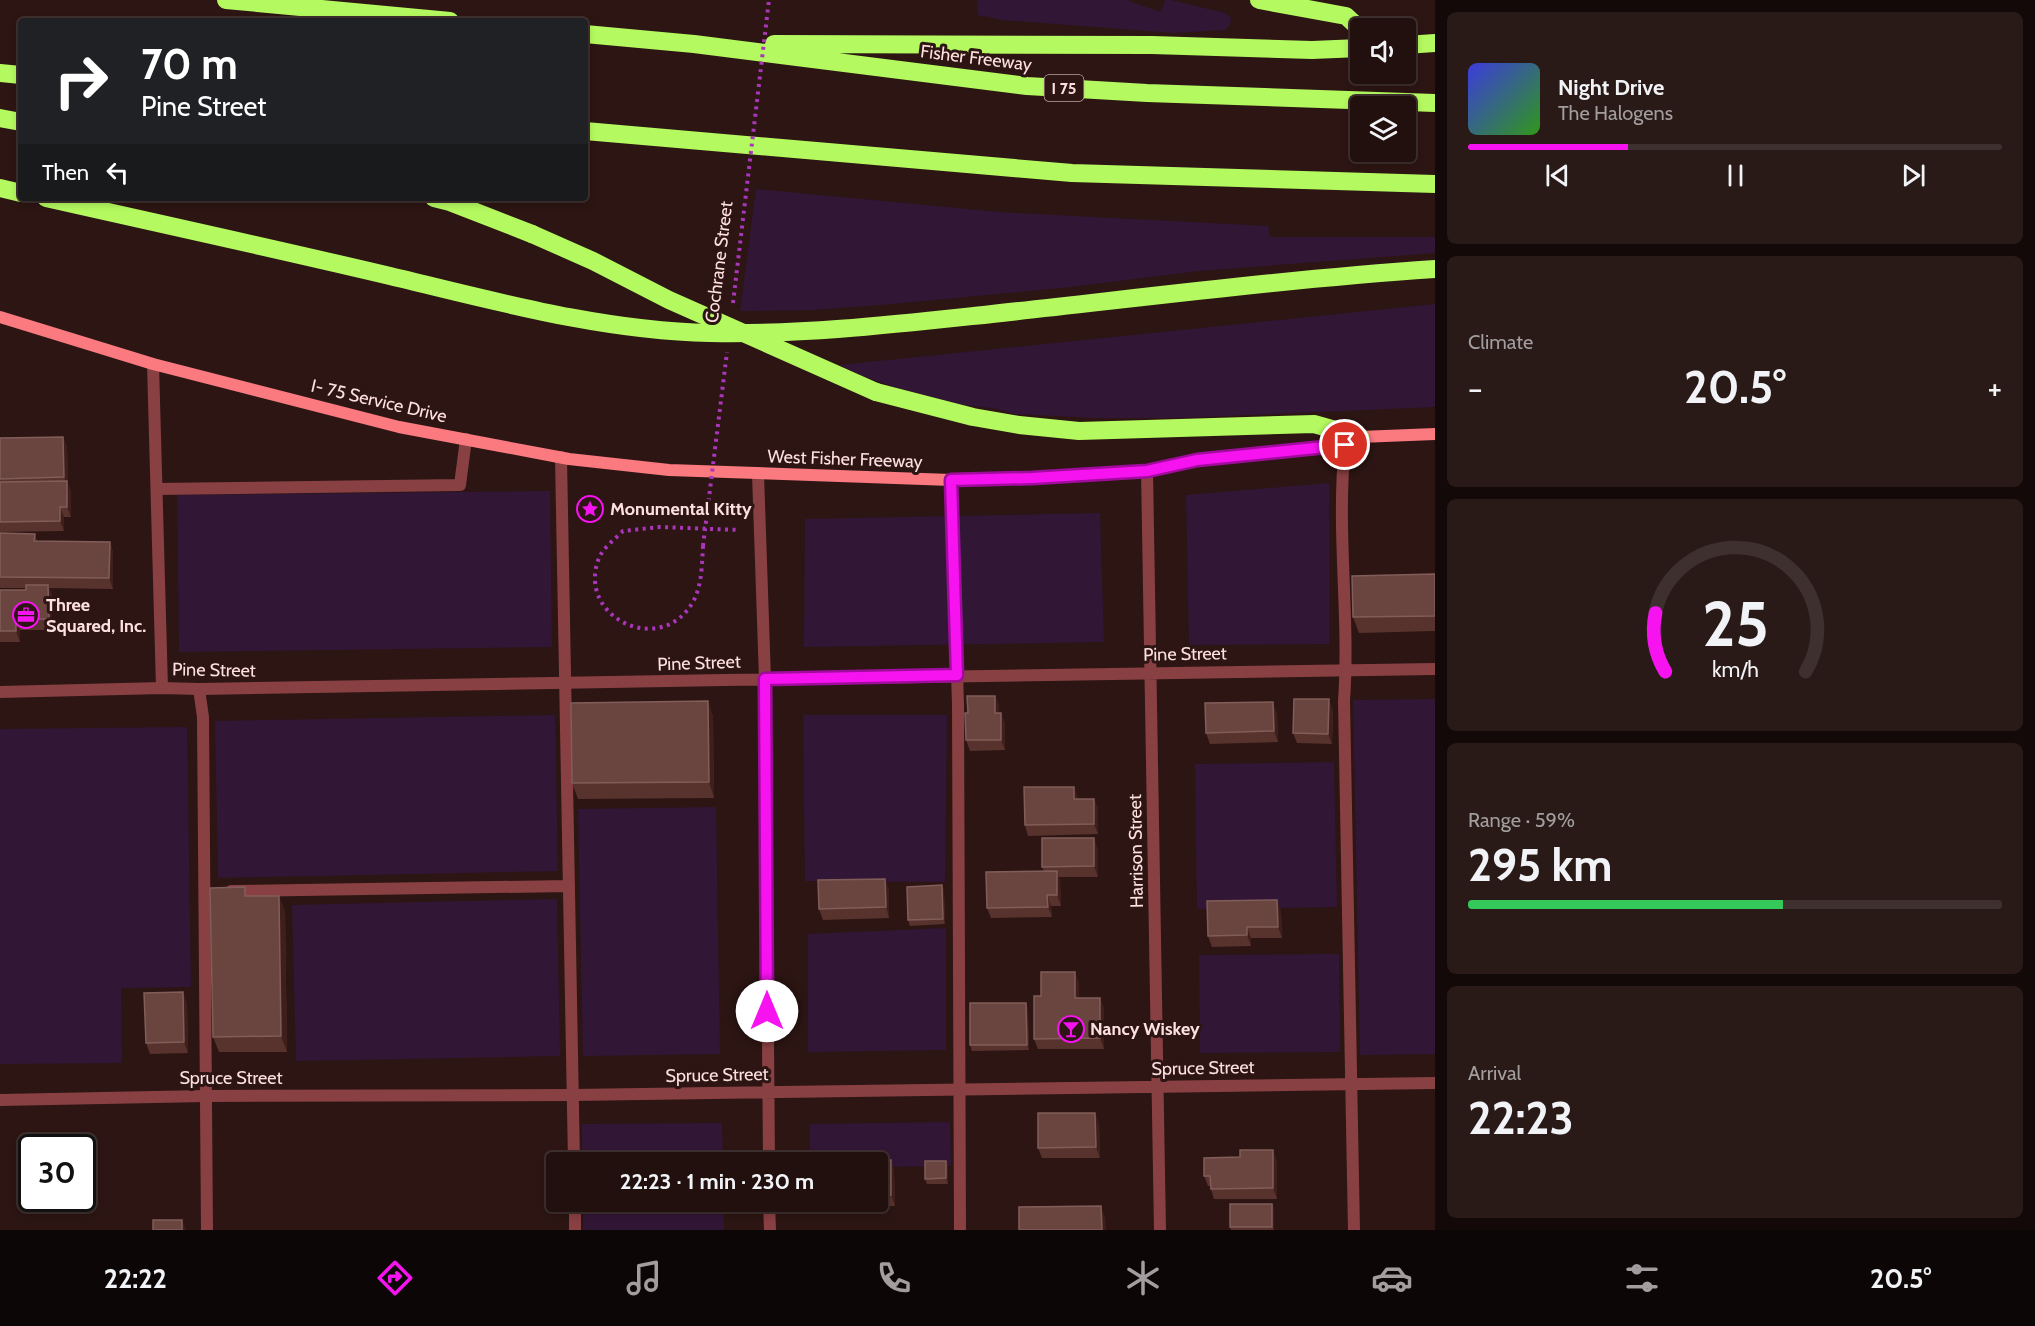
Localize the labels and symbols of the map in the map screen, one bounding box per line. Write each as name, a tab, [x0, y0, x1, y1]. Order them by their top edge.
street label: Fisher Freeway	[919, 40, 1033, 76]
road number: I 75	[1044, 75, 1084, 101]
street label: Cochrane Street	[701, 200, 737, 324]
street label: I- 75 Service Drive	[309, 375, 449, 427]
pin	[1319, 419, 1370, 470]
street label: West Fisher Freeway	[767, 445, 923, 473]
place icon: Monumental Kitty	[575, 494, 605, 524]
place label: Monumental Kitty	[610, 498, 752, 520]
place label: Three Squared, Inc.	[46, 594, 146, 637]
office icon: Three Squared, Inc.	[11, 600, 41, 630]
street label: Pine Street	[1143, 642, 1227, 666]
street label: Pine Street	[657, 651, 741, 675]
street label: Pine Street	[172, 658, 256, 682]
street label: Harrison Street	[1124, 794, 1148, 908]
position arrow	[735, 979, 799, 1043]
bar icon: Nancy Wiskey	[1056, 1014, 1086, 1044]
place label: Nancy Wiskey	[1090, 1018, 1200, 1040]
street label: Spruce Street	[1151, 1056, 1255, 1080]
street label: Spruce Street	[665, 1063, 769, 1087]
street label: Spruce Street	[179, 1067, 283, 1089]
speed limit sign: 30	[18, 1134, 96, 1212]

